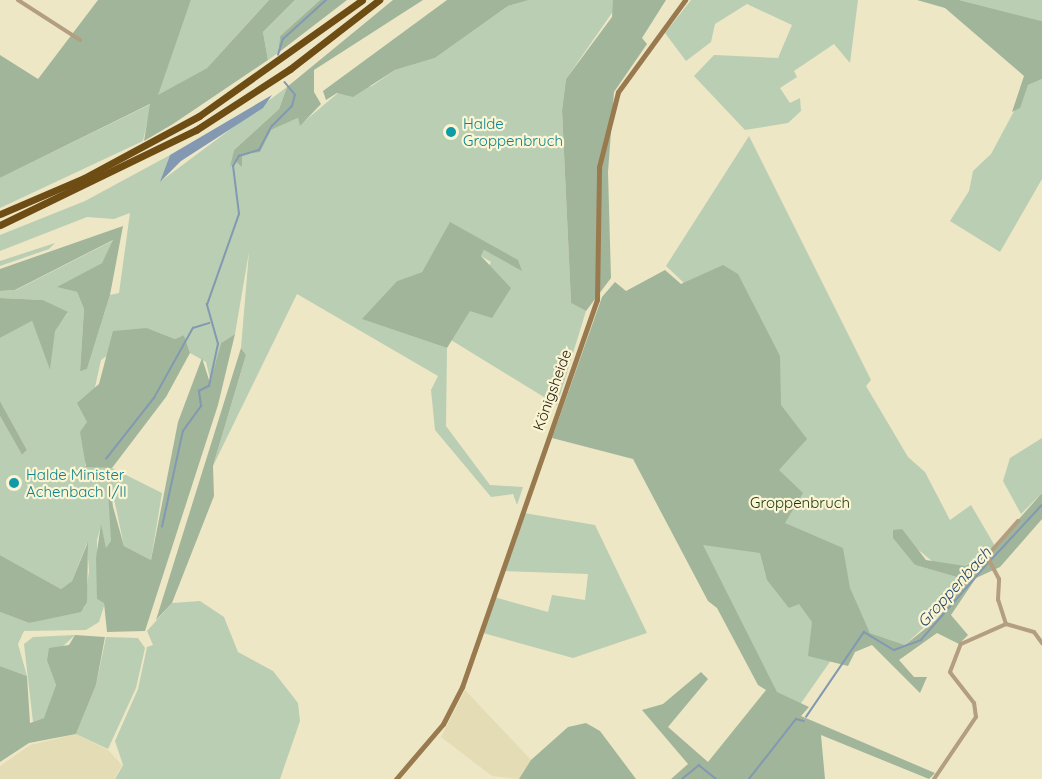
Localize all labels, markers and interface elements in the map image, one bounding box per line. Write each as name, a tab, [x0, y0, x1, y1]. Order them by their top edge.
place label: Halde Groppenbruch	[463, 114, 563, 149]
marker: Halde Groppenbruch	[444, 125, 458, 139]
street label: Königsheide	[529, 347, 575, 433]
place label: Halde Minister Achenbach I/II	[26, 465, 127, 500]
marker: Halde Minister Achenbach I/II	[7, 476, 21, 490]
park label: Groppenbruch	[750, 494, 850, 512]
water label: Groppenbach	[913, 543, 995, 631]

